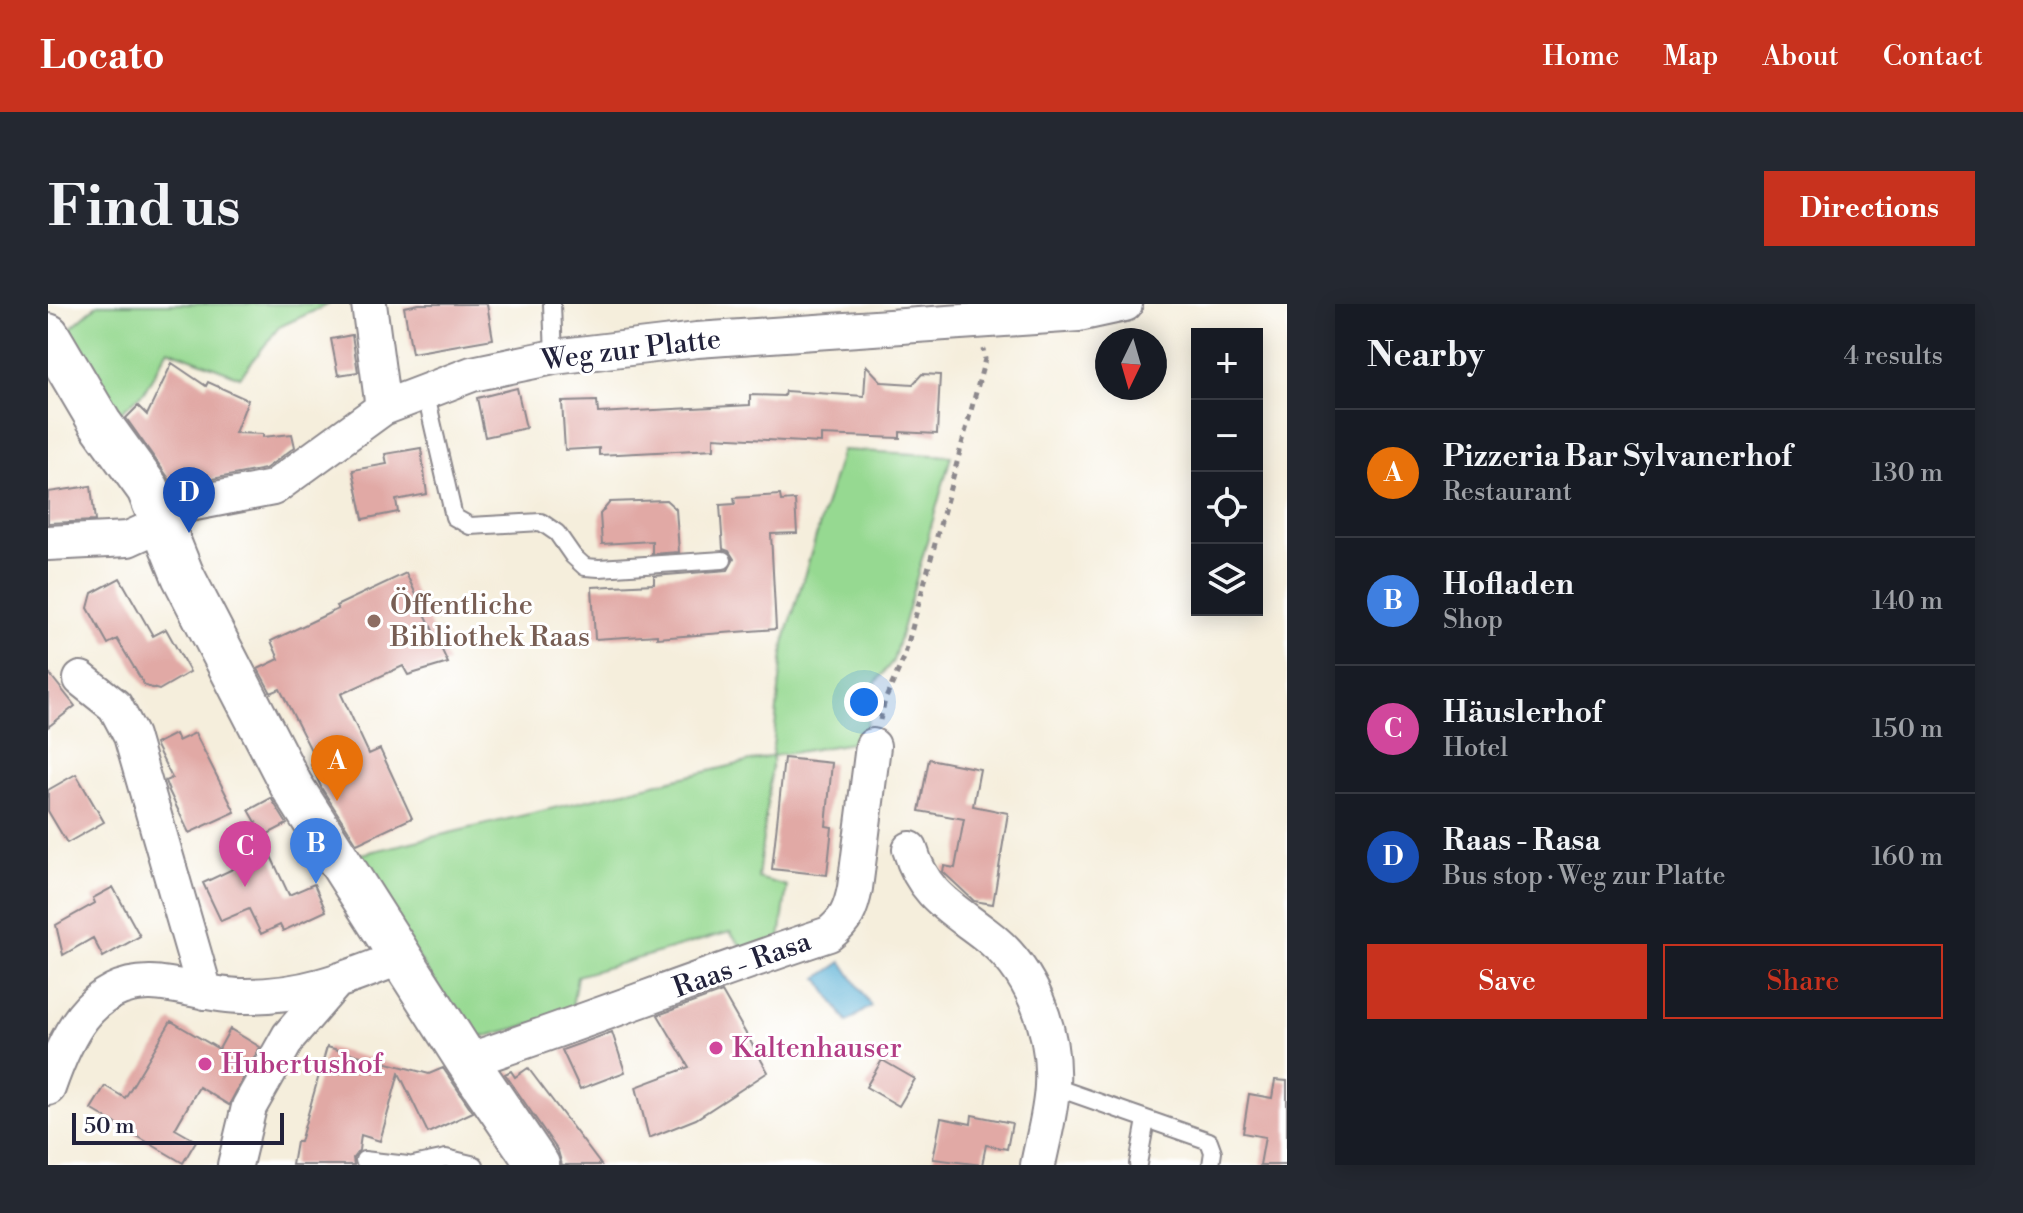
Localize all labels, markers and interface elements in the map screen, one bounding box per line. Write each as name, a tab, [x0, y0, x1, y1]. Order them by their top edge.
text: Locato	[40, 33, 165, 80]
text: Home	[1543, 39, 1619, 74]
text: Map	[1663, 39, 1718, 74]
text: About	[1762, 39, 1839, 74]
text: Contact	[1883, 39, 1983, 74]
button: Directions	[1764, 171, 1975, 246]
text: Find us	[48, 173, 241, 243]
street label: Weg zur Platte	[538, 322, 723, 378]
north arrow	[1095, 328, 1167, 400]
map controls	[1191, 328, 1263, 616]
button: +	[1191, 328, 1263, 400]
text: Nearby	[1367, 335, 1485, 377]
text: 4 results	[1844, 340, 1943, 372]
button: −	[1191, 400, 1263, 472]
text: Pizzeria Bar Sylvanerhof	[1443, 438, 1792, 476]
text: A	[1384, 457, 1402, 489]
text: 130 m	[1872, 457, 1943, 489]
pin: D	[163, 467, 215, 533]
button: locate	[1191, 472, 1263, 544]
text: Restaurant	[1443, 476, 1572, 508]
button: layers	[1191, 544, 1263, 616]
text: Hofladen	[1443, 566, 1574, 604]
text: B	[1383, 585, 1403, 617]
text: 140 m	[1872, 585, 1943, 617]
place label: Öffentliche Bibliothek Raas	[389, 587, 590, 655]
text: Shop	[1443, 604, 1503, 636]
marker: Öffentliche Bibliothek Raas	[365, 612, 383, 630]
your location	[844, 682, 884, 722]
text: Häuslerhof	[1443, 694, 1602, 732]
text: C	[1384, 713, 1402, 745]
text: 150 m	[1872, 713, 1943, 745]
text: Hotel	[1443, 732, 1508, 764]
pin: A	[311, 735, 363, 801]
pin: B	[290, 818, 342, 884]
pin: C	[219, 821, 271, 887]
text: Raas - Rasa	[1443, 822, 1601, 860]
text: D	[1383, 841, 1403, 873]
text: 160 m	[1872, 841, 1943, 873]
text: Bus stop · Weg zur Platte	[1443, 860, 1726, 892]
street label: Raas - Rasa	[668, 924, 816, 1006]
button: Save	[1367, 944, 1647, 1019]
button: Share	[1663, 944, 1943, 1019]
place label: Kaltenhauser	[732, 1031, 902, 1066]
marker: Kaltenhauser	[707, 1039, 725, 1057]
place label: Hubertushof	[221, 1047, 384, 1082]
marker: Hubertushof	[196, 1055, 214, 1073]
scale bar	[72, 1109, 284, 1145]
text: 50 m	[84, 1113, 135, 1140]

